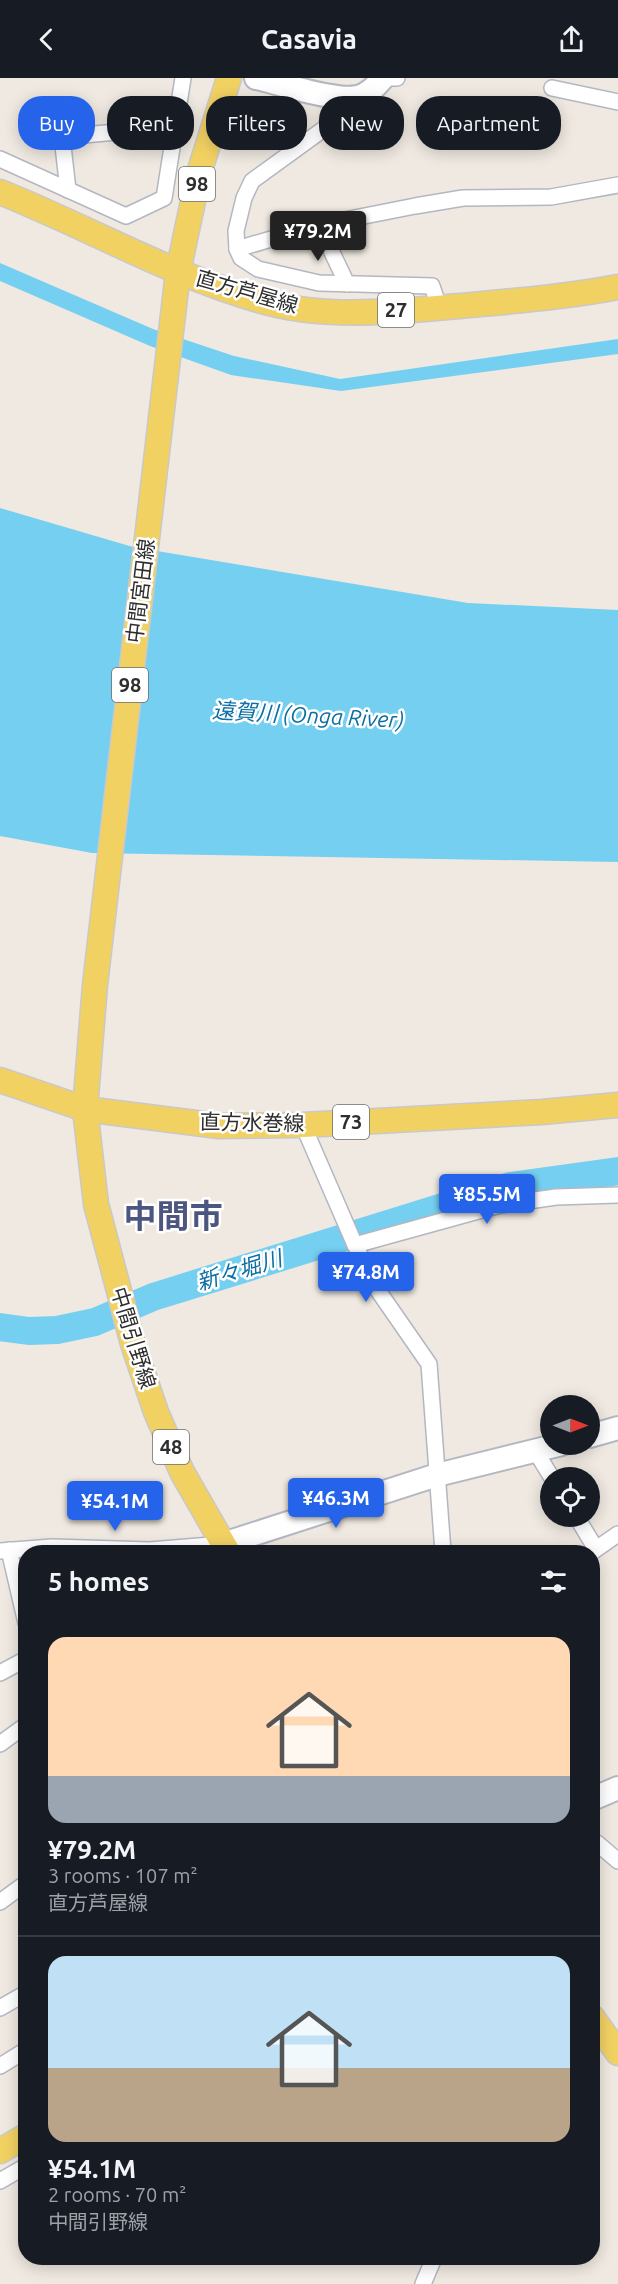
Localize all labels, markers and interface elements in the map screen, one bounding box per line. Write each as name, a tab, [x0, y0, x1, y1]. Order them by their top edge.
icon: back	[30, 23, 63, 56]
icon: share	[555, 23, 588, 56]
text: Casavia	[261, 24, 357, 54]
chip: Buy	[18, 96, 95, 150]
chip: Rent	[107, 96, 194, 150]
chip: Filters	[206, 96, 307, 150]
chip: New	[319, 96, 404, 150]
chip: Apartment	[416, 96, 561, 150]
road number: 98	[179, 167, 215, 201]
pin: ¥79.2M	[269, 211, 367, 262]
text: ¥79.2M	[284, 219, 352, 242]
street label: 直方芦屋線	[194, 265, 301, 317]
road number: 27	[378, 293, 414, 327]
street label: 中間宮田線	[122, 537, 158, 644]
road number: 98	[112, 668, 148, 702]
water label: 遠賀川 (Onga River)	[212, 697, 404, 733]
road number: 73	[333, 1105, 369, 1139]
street label: 直方水巻線	[199, 1109, 305, 1135]
pin: ¥85.5M	[438, 1174, 536, 1225]
text: ¥85.5M	[453, 1182, 521, 1205]
district label: 中間市	[124, 1197, 223, 1234]
water label: 新々堀川	[193, 1244, 286, 1294]
pin: ¥74.8M	[317, 1252, 415, 1303]
text: ¥74.8M	[332, 1260, 400, 1283]
street label: 中間引野線	[107, 1284, 161, 1391]
north arrow	[540, 1395, 600, 1455]
map controls	[540, 1395, 600, 1527]
road number: 48	[153, 1430, 189, 1464]
button: locate	[540, 1467, 600, 1527]
pin: ¥46.3M	[287, 1478, 385, 1529]
pin: ¥54.1M	[66, 1481, 164, 1532]
text: ¥46.3M	[302, 1486, 370, 1509]
text: ¥54.1M	[81, 1489, 149, 1512]
icon: filters	[537, 1565, 570, 1598]
text: 5 homes	[48, 1567, 149, 1596]
icon: home	[255, 1676, 363, 1784]
text: ¥79.2M	[48, 1835, 136, 1864]
text: 3 rooms · 107 m²	[48, 1864, 198, 1887]
text: 直方芦屋線	[48, 1891, 148, 1914]
icon: home	[255, 1995, 363, 2103]
text: ¥54.1M	[48, 2154, 136, 2183]
text: 2 rooms · 70 m²	[48, 2183, 186, 2206]
text: 中間引野線	[48, 2210, 148, 2233]

